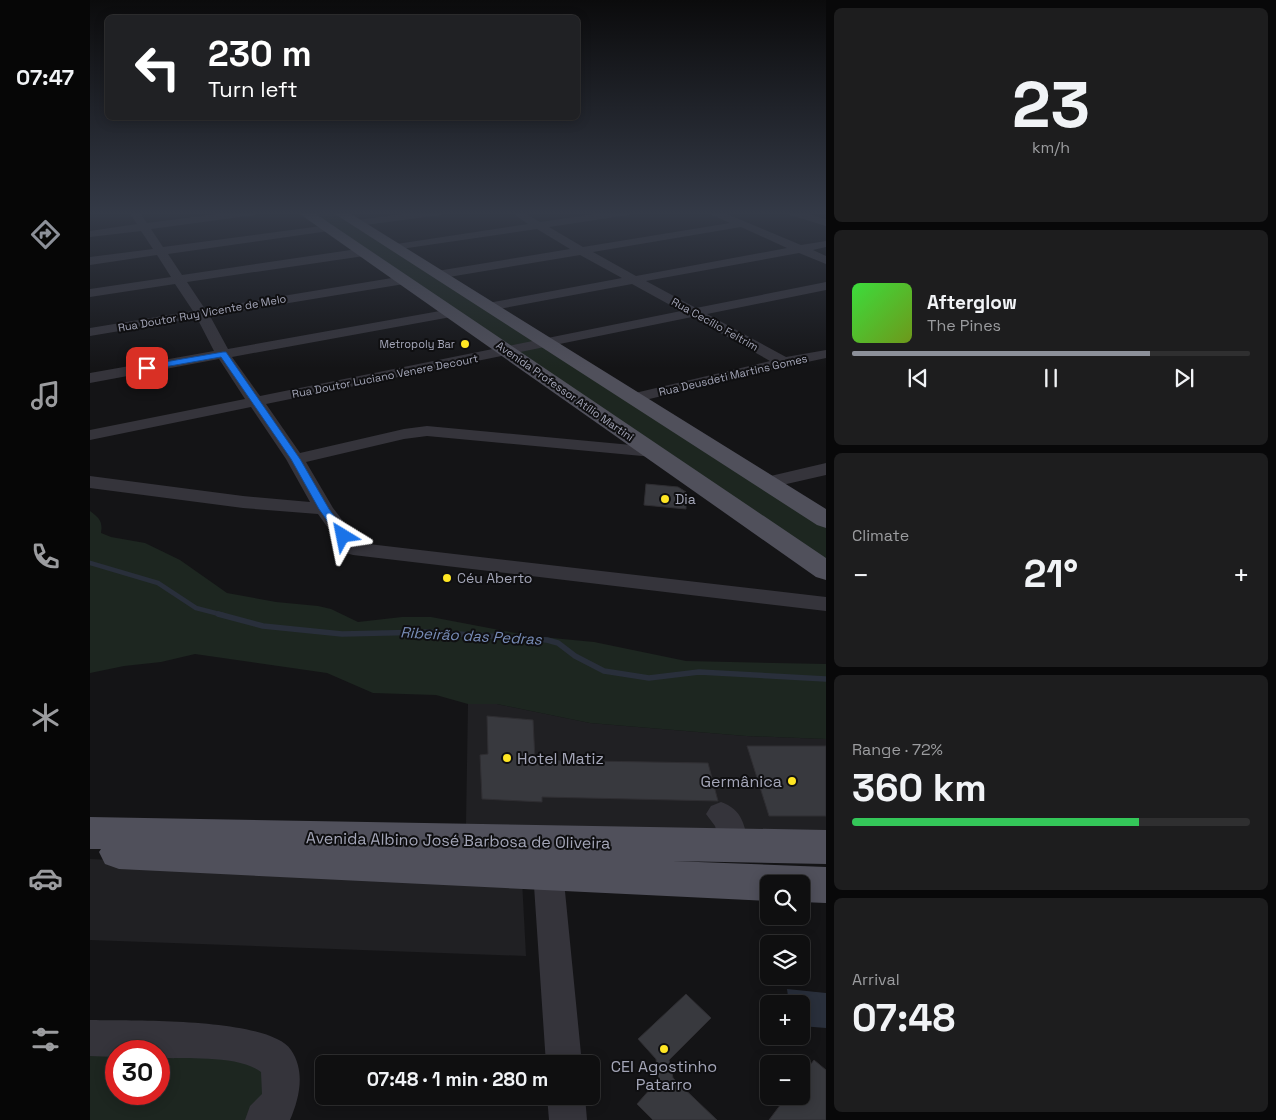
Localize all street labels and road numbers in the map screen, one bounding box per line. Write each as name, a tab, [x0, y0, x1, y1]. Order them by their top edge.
street label: Rua Doutor Ruy Vicente de Melo	[117, 291, 287, 335]
street label: Rua Cecílio Feltrim	[669, 294, 761, 354]
street label: Avenida Professor Atílio Martini	[493, 338, 637, 444]
street label: Rua Doutor Luciano Venere Decourt	[291, 351, 479, 401]
street label: Rua Deusdeti Martins Gomes	[657, 351, 809, 399]
street label: Avenida Albino José Barbosa de Oliveira	[306, 827, 610, 854]

